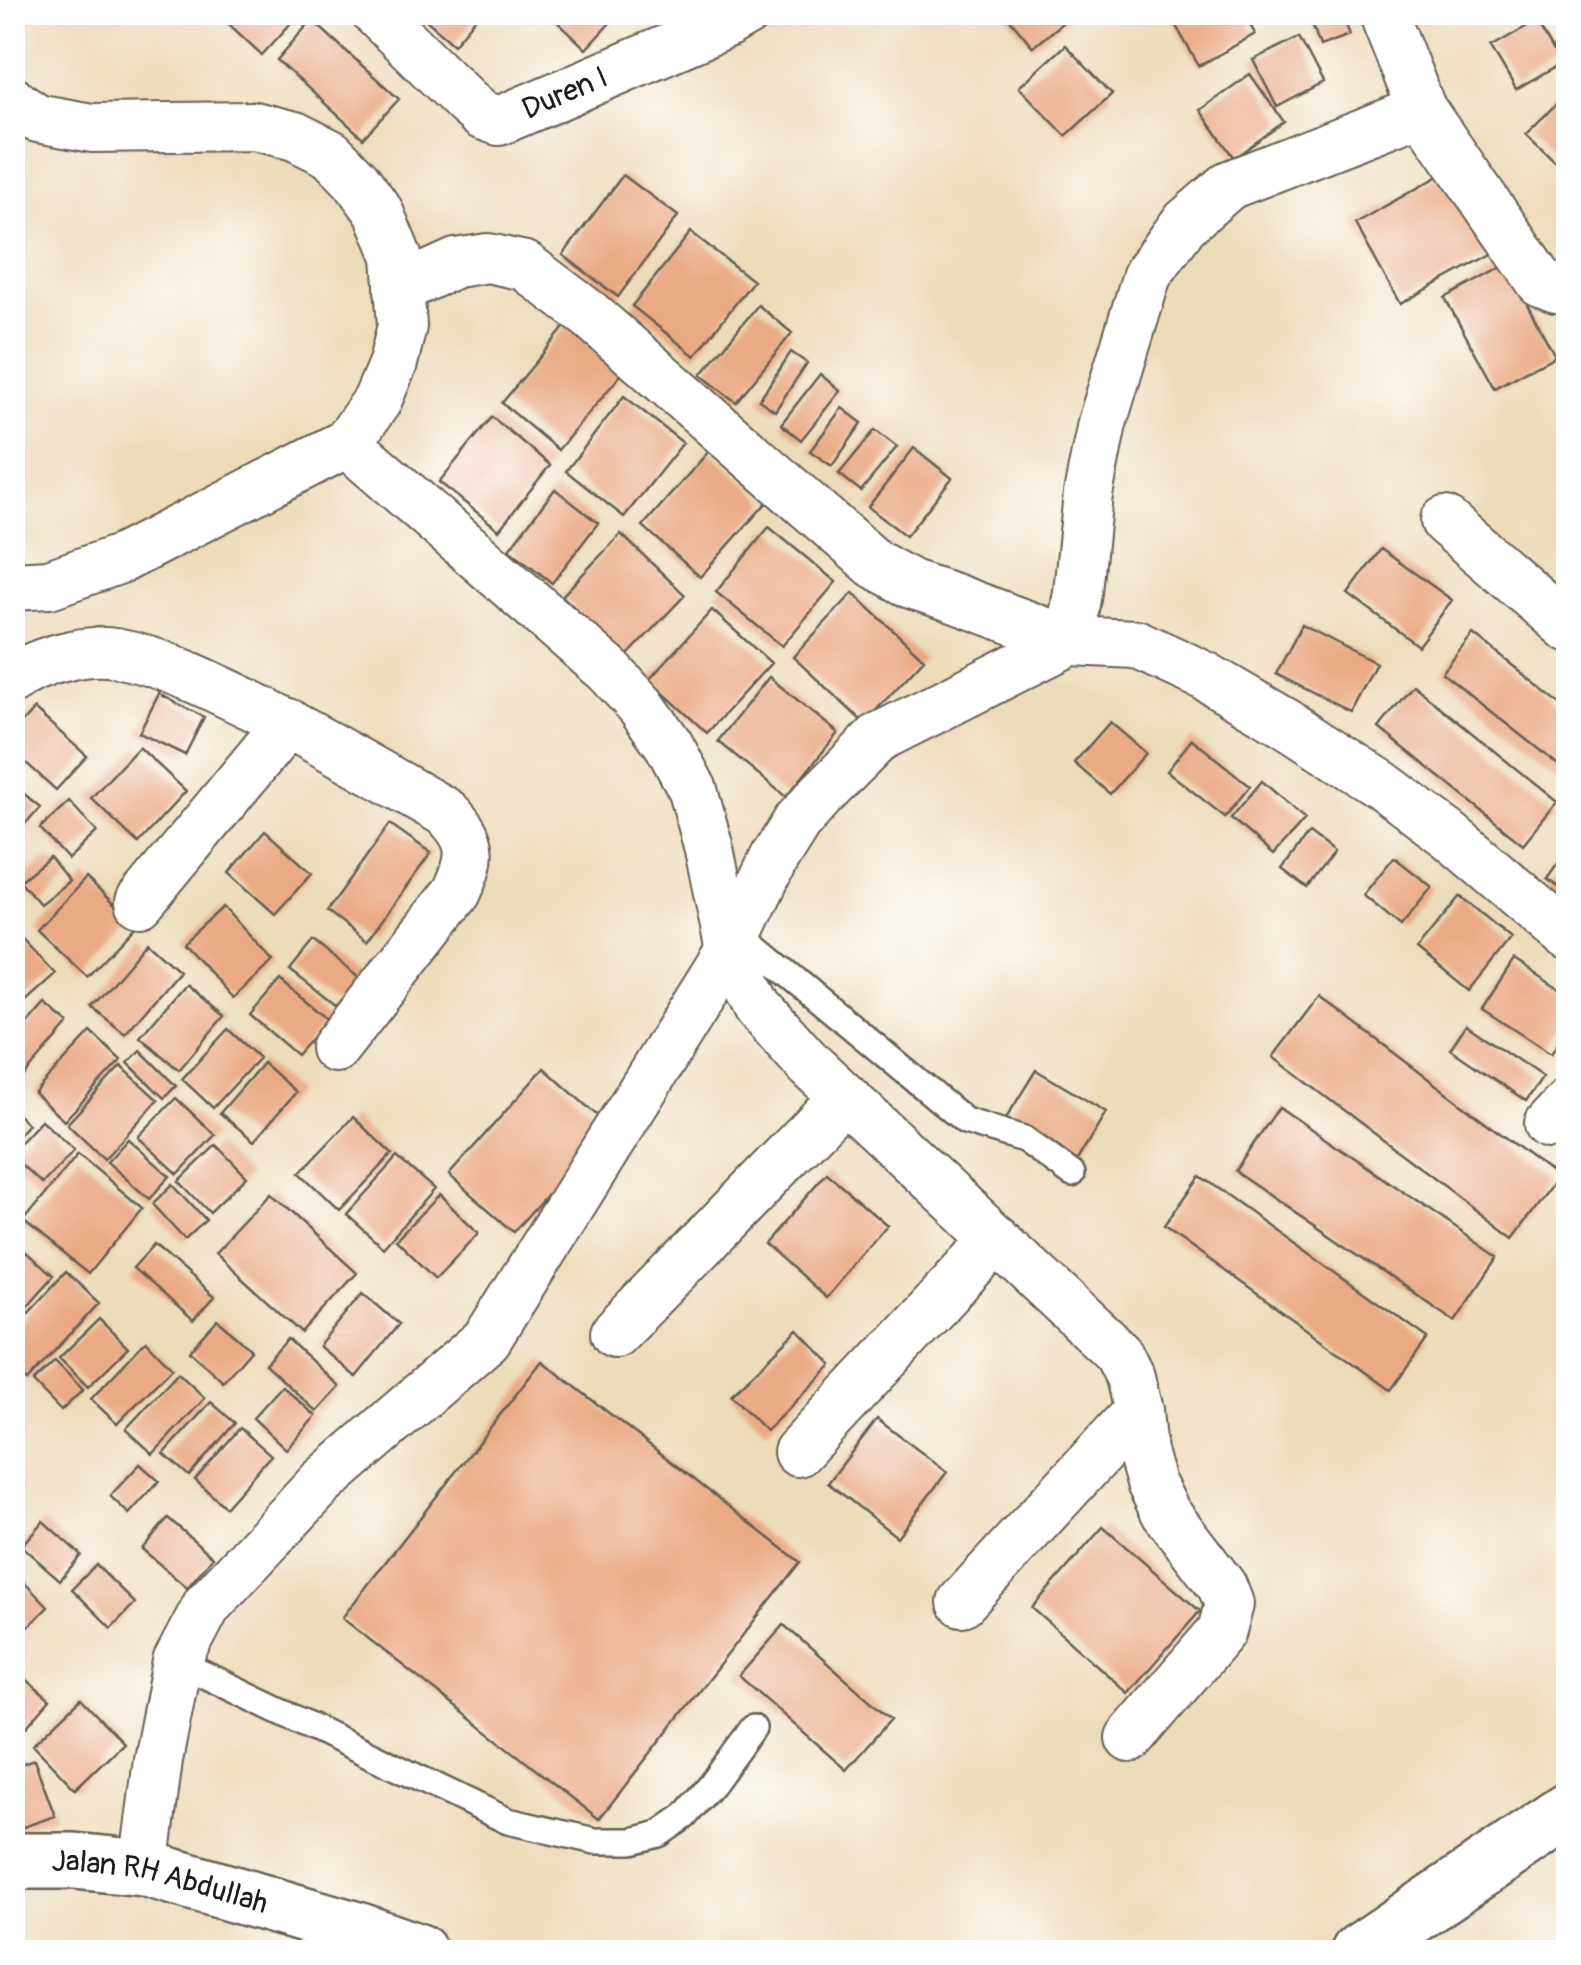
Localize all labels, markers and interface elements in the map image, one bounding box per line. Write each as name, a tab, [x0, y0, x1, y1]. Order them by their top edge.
street label: Duren I	[516, 58, 613, 128]
street label: Jalan RH Abdullah	[51, 1843, 272, 1922]

